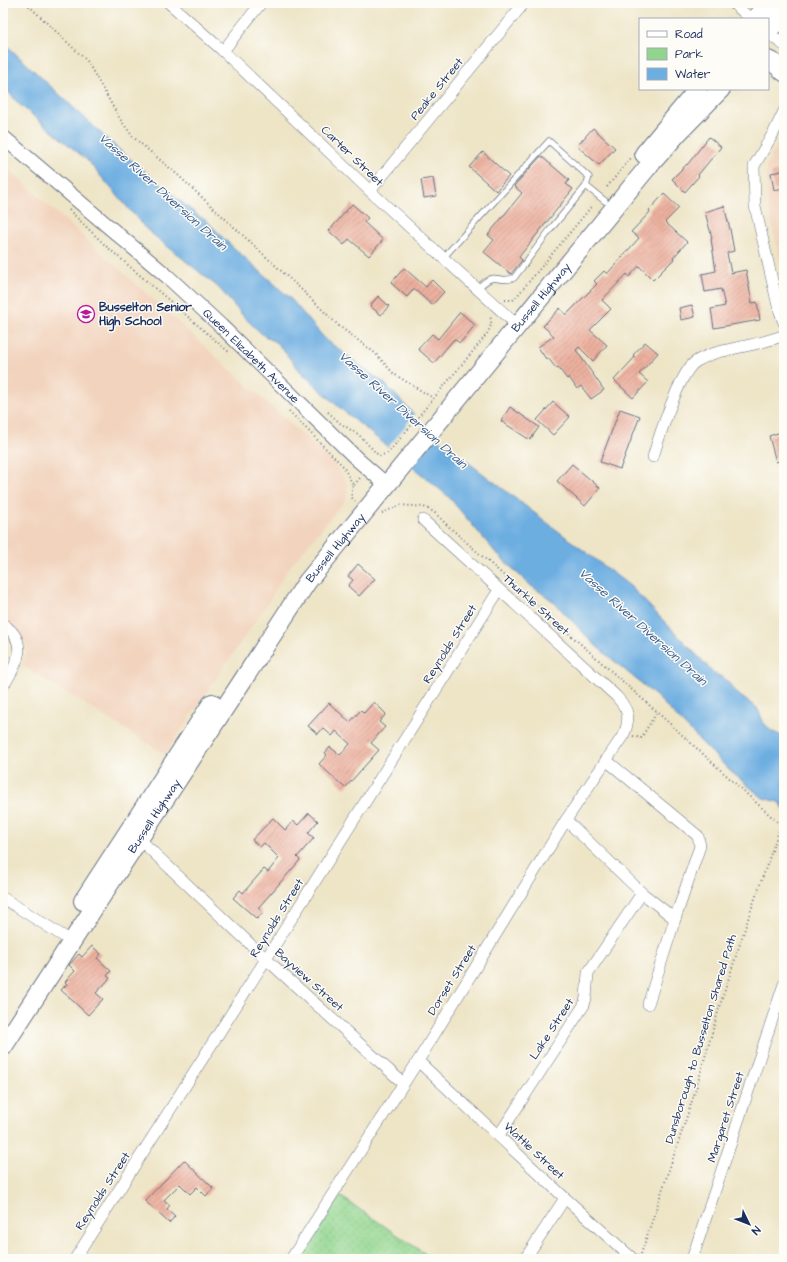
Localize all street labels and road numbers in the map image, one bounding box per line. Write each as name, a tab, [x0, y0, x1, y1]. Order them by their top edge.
street label: Peake Street	[406, 54, 468, 124]
street label: Carter Street	[317, 122, 387, 190]
street label: Bussell Highway	[507, 259, 576, 336]
street label: Queen Elizabeth Avenue	[199, 305, 304, 407]
street label: Bussell Highway	[302, 509, 370, 586]
street label: Thurkle Street	[499, 571, 573, 639]
street label: Reynolds Street	[419, 601, 482, 687]
street label: Bussell Highway	[124, 775, 186, 856]
street label: Reynolds Street	[246, 875, 309, 961]
street label: Dunsborough to Busselton Shared Path	[661, 932, 742, 1146]
street label: Dorset Street	[424, 941, 481, 1019]
street label: Bayview Street	[270, 944, 347, 1016]
street label: Lake Street	[526, 995, 578, 1063]
street label: Margaret Street	[703, 1069, 750, 1165]
street label: Wattle Street	[500, 1118, 568, 1184]
street label: Reynolds Street	[71, 1148, 136, 1234]

